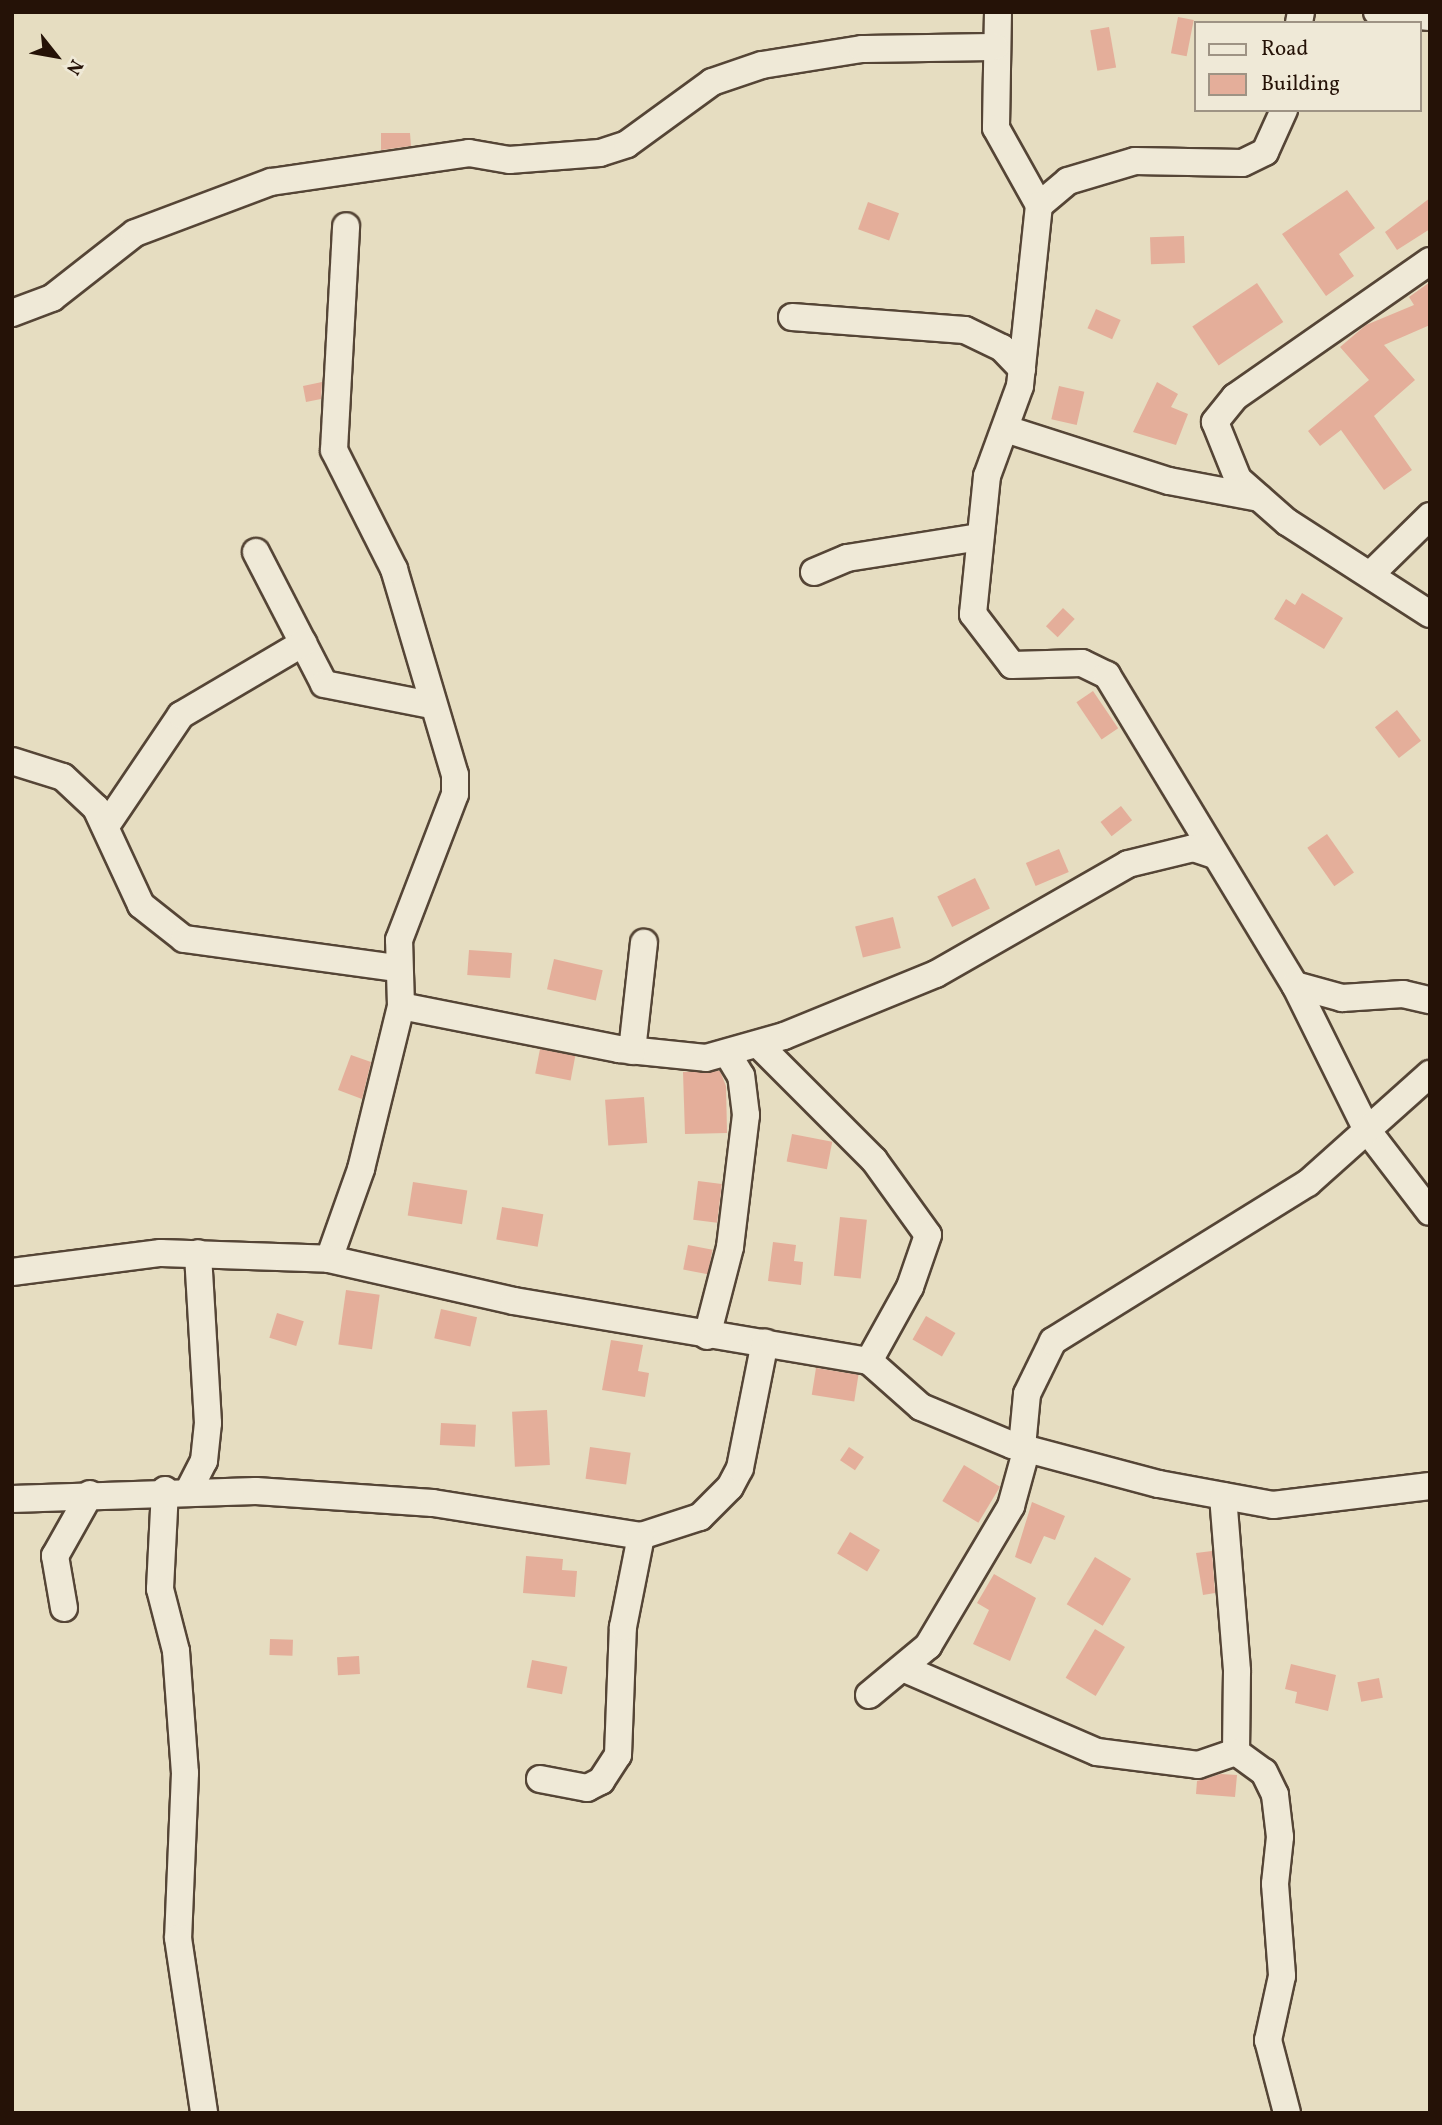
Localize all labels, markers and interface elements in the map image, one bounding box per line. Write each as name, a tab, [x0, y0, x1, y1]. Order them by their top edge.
north arrow	[21, 21, 91, 91]
legend	[1194, 21, 1421, 112]
text: Road	[1261, 35, 1308, 64]
text: N	[59, 54, 89, 79]
text: Building	[1261, 70, 1340, 99]

